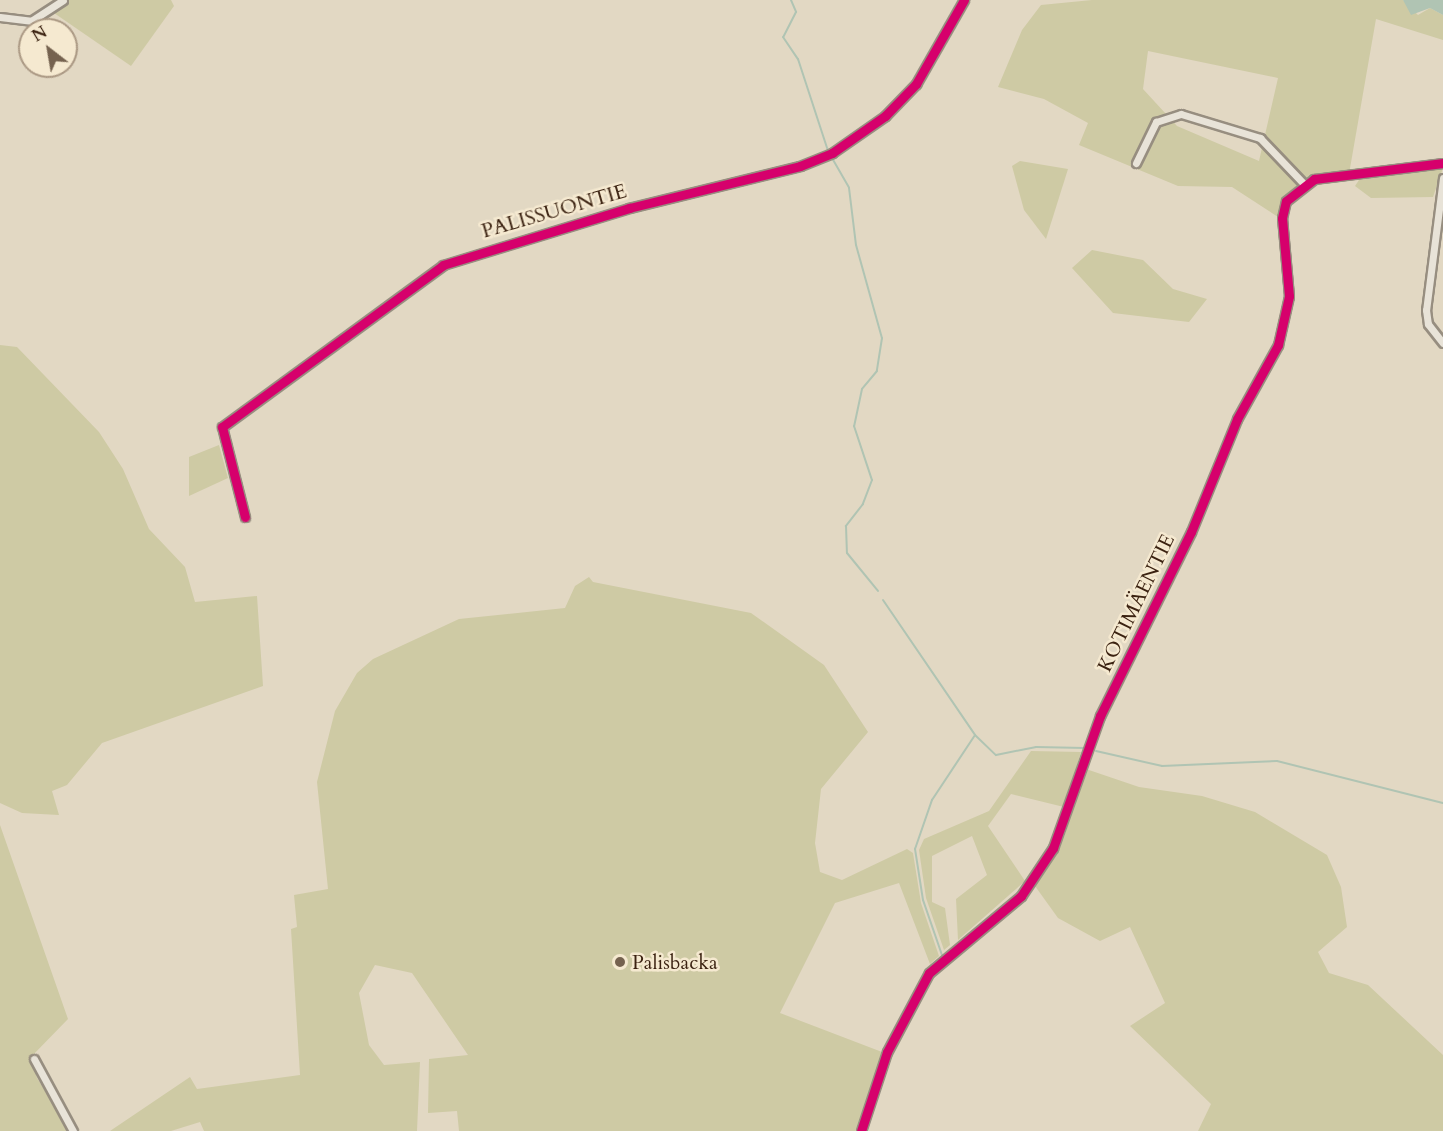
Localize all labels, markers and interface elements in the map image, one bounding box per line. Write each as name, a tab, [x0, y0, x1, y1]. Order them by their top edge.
north arrow	[18, 18, 78, 78]
text: N	[28, 21, 51, 47]
street label: PALISSUONTIE	[479, 179, 629, 243]
street label: KOTIMÄENTIE	[1092, 530, 1180, 676]
place label: Palisbacka	[632, 950, 718, 974]
marker: Palisbacka	[613, 955, 627, 969]

